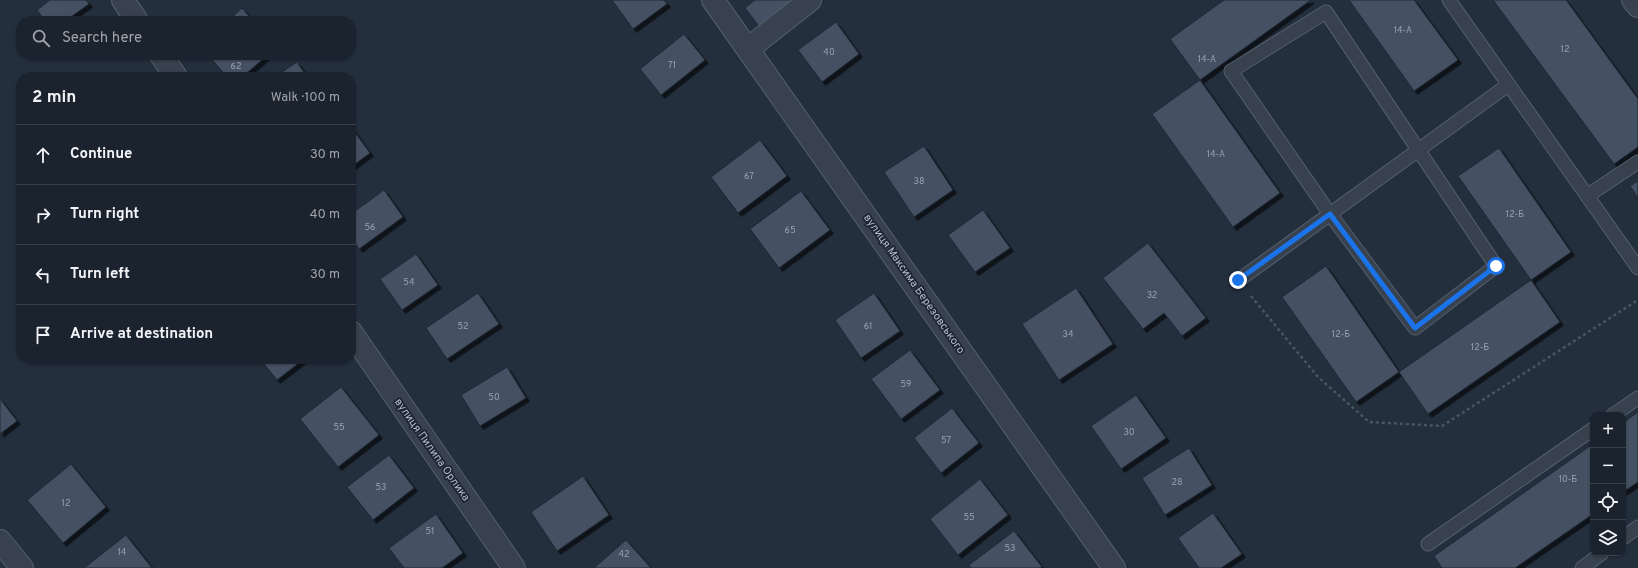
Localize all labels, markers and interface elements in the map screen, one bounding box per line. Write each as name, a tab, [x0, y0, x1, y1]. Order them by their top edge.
search box	[16, 16, 356, 60]
house number: 14-А	[1394, 25, 1412, 36]
icon: search	[30, 27, 52, 49]
text: Search here	[62, 29, 142, 48]
house number: 12	[1561, 44, 1569, 55]
house number: 40	[823, 47, 835, 58]
house number: 14-А	[1198, 54, 1216, 65]
house number: 71	[668, 60, 676, 71]
house number: 62	[231, 61, 241, 72]
text: 2 min	[32, 87, 76, 109]
text: Walk · 100 m	[271, 90, 340, 106]
icon: ahead	[32, 144, 54, 166]
text: Continue	[70, 145, 132, 164]
text: 30 m	[310, 147, 340, 163]
house number: 14-А	[1207, 149, 1225, 160]
house number: 67	[744, 171, 754, 182]
house number: 38	[914, 176, 924, 187]
icon: right	[32, 204, 54, 226]
text: Turn right	[70, 205, 139, 224]
text: 40 m	[310, 207, 340, 223]
house number: 12-Б	[1506, 209, 1524, 220]
street label: вулиця Максима Березовського	[860, 211, 968, 357]
house number: 56	[365, 222, 375, 233]
house number: 65	[785, 225, 795, 236]
route start	[1487, 257, 1505, 275]
icon: left	[32, 264, 54, 286]
text: Turn left	[70, 265, 130, 284]
text: 30 m	[310, 267, 340, 283]
route end	[1229, 271, 1247, 289]
house number: 54	[403, 277, 415, 288]
house number: 32	[1147, 290, 1157, 301]
house number: 52	[457, 321, 469, 332]
house number: 61	[864, 321, 872, 332]
icon: arrive	[32, 324, 54, 346]
text: Arrive at destination	[70, 325, 213, 344]
house number: 34	[1062, 329, 1074, 340]
house number: 12-Б	[1332, 329, 1350, 340]
house number: 12-Б	[1471, 342, 1489, 353]
house number: 59	[901, 379, 911, 390]
house number: 50	[488, 392, 500, 403]
street label: вулиця Пилипа Орлика	[391, 396, 473, 504]
map controls	[1590, 412, 1626, 556]
button: +	[1590, 412, 1626, 448]
house number: 55	[333, 422, 345, 433]
house number: 30	[1123, 427, 1135, 438]
house number: 57	[941, 435, 951, 446]
button: −	[1590, 448, 1626, 484]
house number: 10-Б	[1559, 474, 1577, 485]
house number: 28	[1171, 477, 1183, 488]
house number: 53	[375, 482, 387, 493]
button: locate	[1590, 484, 1626, 520]
house number: 12	[62, 498, 70, 509]
house number: 55	[963, 512, 975, 523]
button: layers	[1590, 520, 1626, 556]
house number: 51	[426, 526, 434, 537]
house number: 53	[1004, 543, 1016, 554]
house number: 14	[118, 547, 127, 558]
house number: 42	[618, 549, 630, 560]

